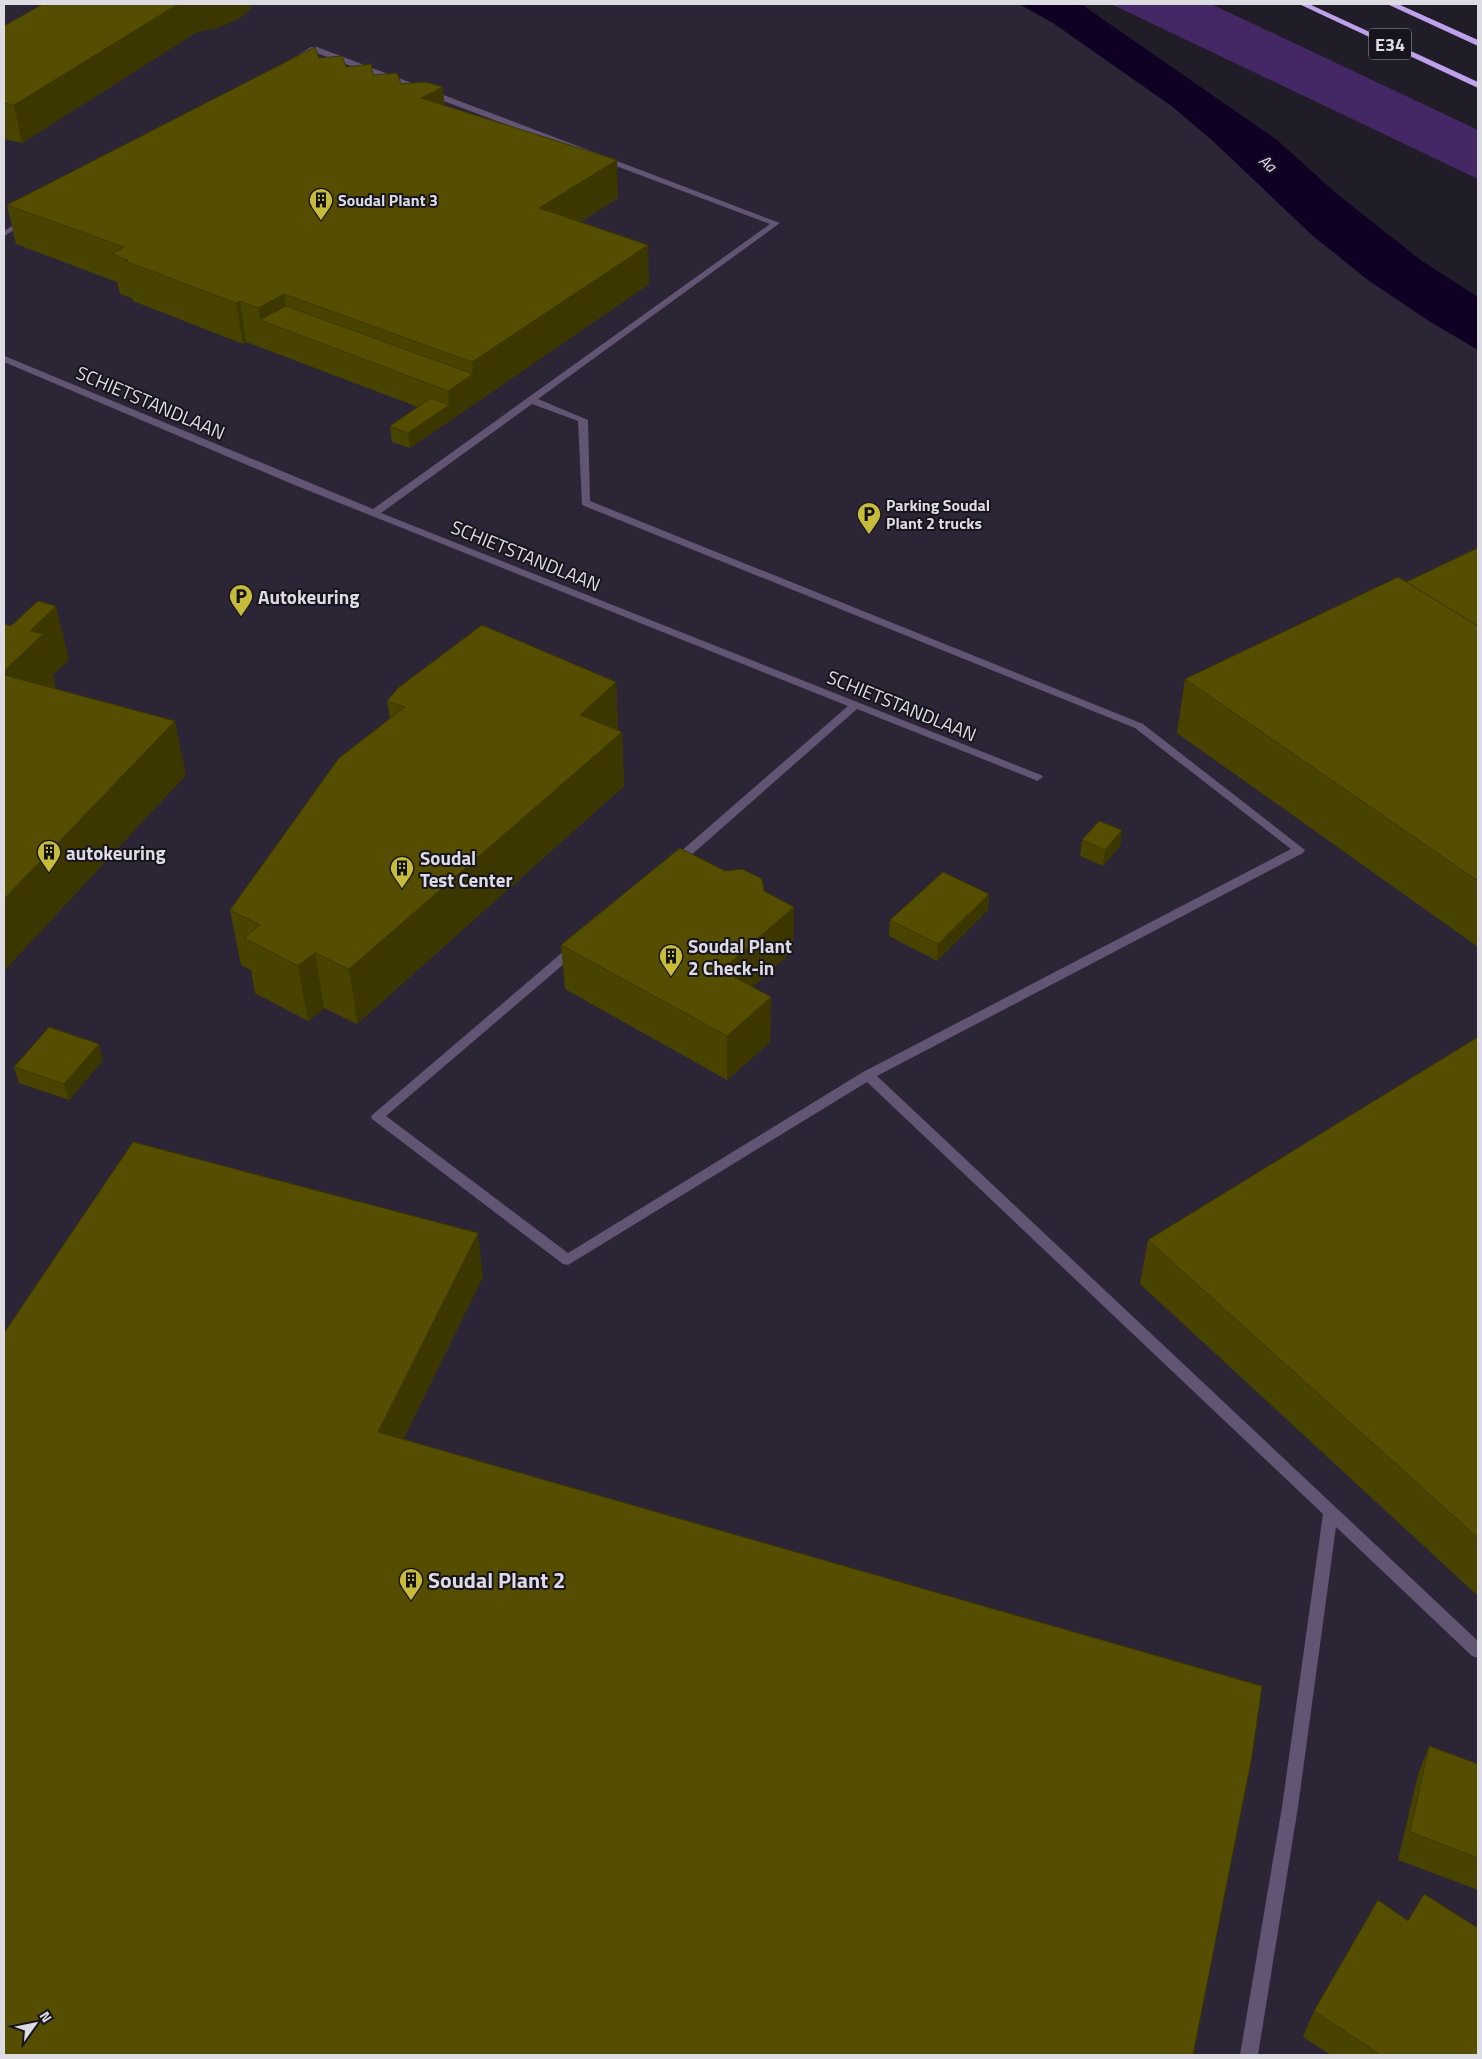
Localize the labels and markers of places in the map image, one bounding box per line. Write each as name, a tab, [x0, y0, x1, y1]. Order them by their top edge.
building icon: Soudal Plant 3	[308, 187, 334, 221]
place label: Soudal Plant 3	[338, 188, 438, 212]
place label: Parking Soudal Plant 2 trucks	[886, 493, 990, 535]
parking icon: Parking Soudal Plant 2 trucks	[856, 501, 882, 535]
place label: Autokeuring	[258, 582, 359, 611]
parking icon: Autokeuring	[228, 583, 254, 617]
place label: autokeuring	[66, 838, 166, 867]
building icon: autokeuring	[36, 839, 62, 873]
place label: Soudal Test Center	[420, 843, 512, 894]
building icon: Soudal Test Center	[389, 855, 415, 889]
place label: Soudal Plant 2 Check-in	[688, 931, 792, 982]
building icon: Soudal Plant 2 Check-in	[658, 943, 684, 977]
place label: Soudal Plant 2	[428, 1563, 565, 1597]
building icon: Soudal Plant 2	[398, 1567, 424, 1601]

